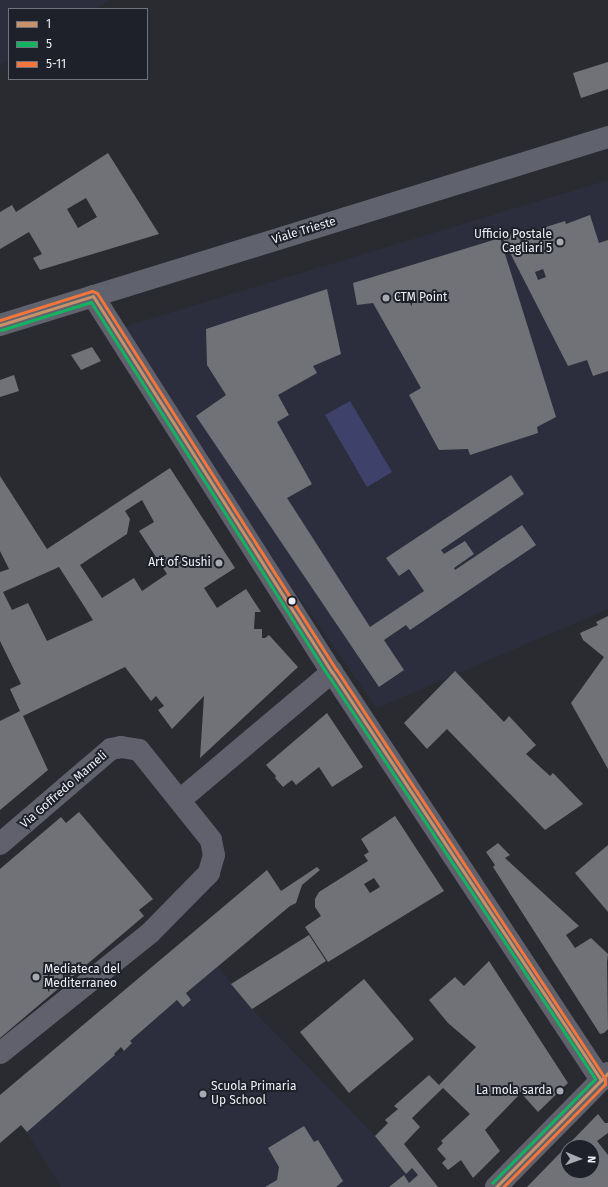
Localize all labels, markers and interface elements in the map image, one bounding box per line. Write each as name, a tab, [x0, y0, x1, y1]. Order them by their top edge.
legend	[8, 8, 148, 80]
text: 1	[46, 17, 51, 31]
text: 5	[46, 37, 52, 51]
text: 5-11	[46, 57, 66, 71]
street label: Viale Trieste	[270, 214, 338, 248]
place label: Ufficio Postale Cagliari 5	[474, 228, 552, 256]
marker: Ufficio Postale Cagliari 5	[555, 237, 565, 247]
place label: CTM Point	[394, 291, 447, 305]
marker: CTM Point	[381, 293, 391, 303]
place label: Art of Sushi	[148, 556, 211, 570]
marker: Art of Sushi	[214, 558, 224, 568]
unlabelled marker	[287, 596, 297, 606]
street label: Via Goffredo Mameli	[18, 748, 110, 832]
place label: Mediateca del Mediterraneo	[44, 963, 120, 991]
marker: Mediateca del Mediterraneo	[31, 972, 41, 982]
place label: Scuola Primaria Up School	[211, 1080, 296, 1108]
place label: La mola sarda	[476, 1084, 552, 1098]
marker: La mola sarda	[555, 1086, 565, 1096]
marker: Scuola Primaria Up School	[198, 1089, 208, 1099]
north arrow	[560, 1139, 600, 1179]
text: N	[585, 1156, 598, 1163]

